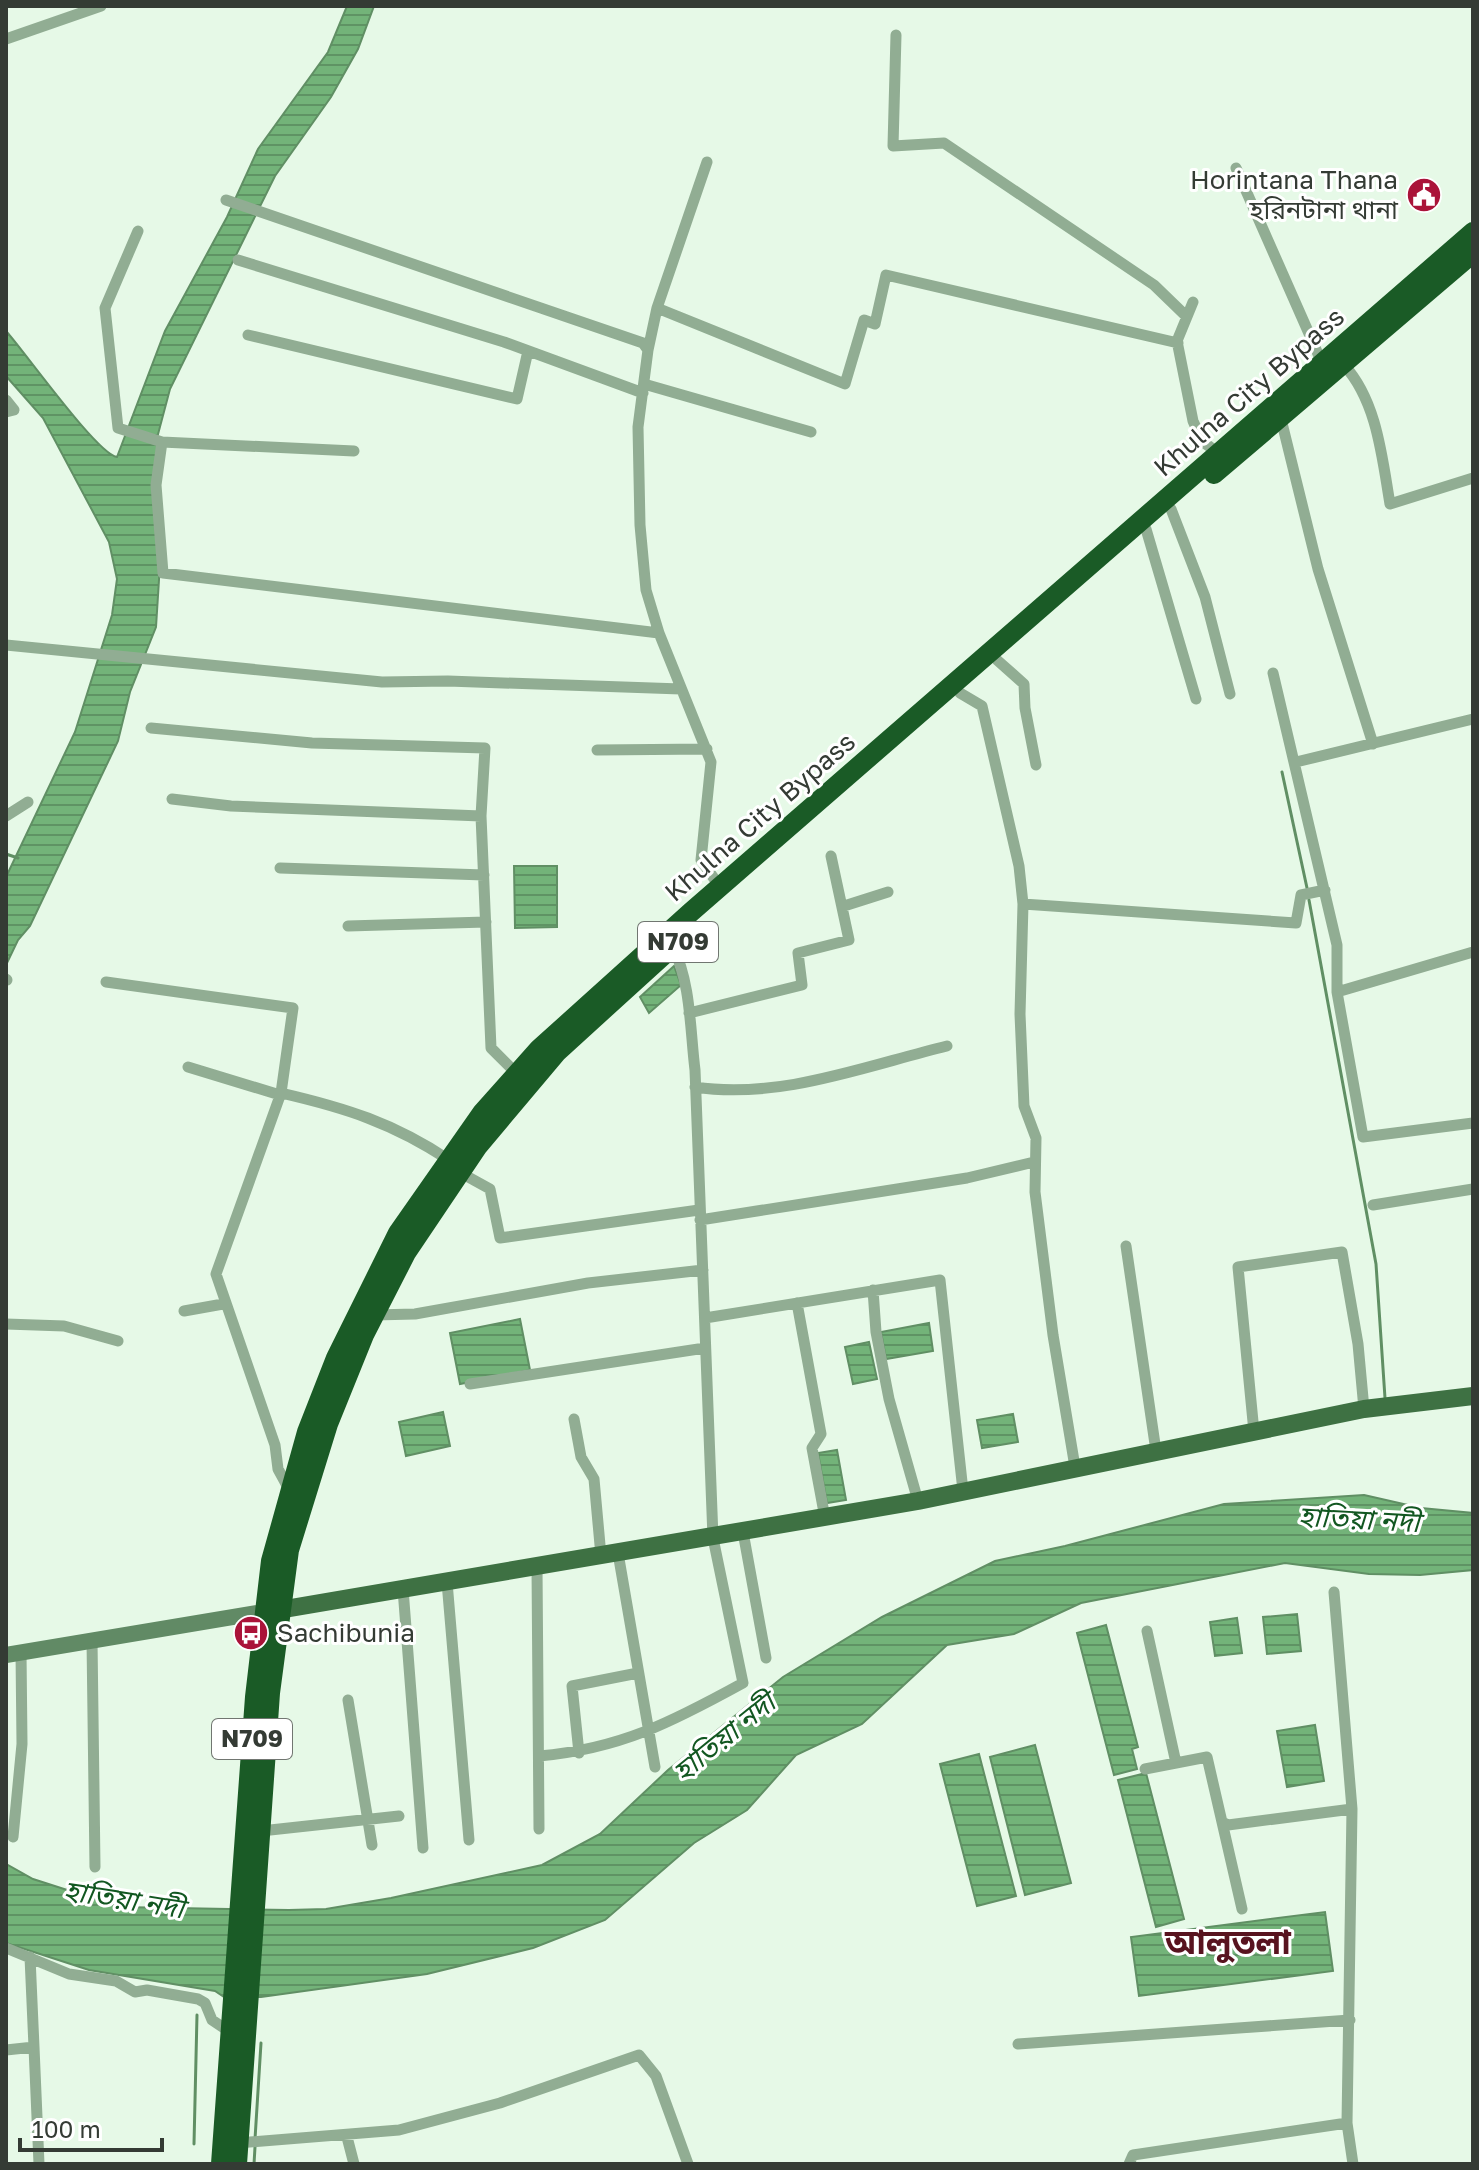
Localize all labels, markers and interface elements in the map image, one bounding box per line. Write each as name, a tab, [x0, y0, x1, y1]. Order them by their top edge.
place label: Horintana Thana হরিনটানা থানা	[1190, 164, 1399, 225]
public building icon: Horintana Thana হরিনটানা থানা	[1405, 176, 1443, 214]
street label: Khulna City Bypass	[1147, 301, 1350, 483]
street label: Khulna City Bypass	[658, 726, 861, 908]
road number: N709	[638, 922, 718, 962]
water label: হাতিয়া নদী	[1298, 1499, 1426, 1538]
bus stop icon: Sachibunia	[232, 1614, 270, 1652]
place label: Sachibunia	[277, 1617, 415, 1648]
water label: হাতিয়া নদী	[666, 1682, 786, 1788]
road number: N709	[212, 1719, 292, 1759]
water label: হাতিয়া নদী	[62, 1873, 192, 1925]
district label: আলুতলা	[1164, 1921, 1291, 1963]
scale bar	[20, 2102, 162, 2152]
text: 100 m	[32, 2114, 101, 2143]

